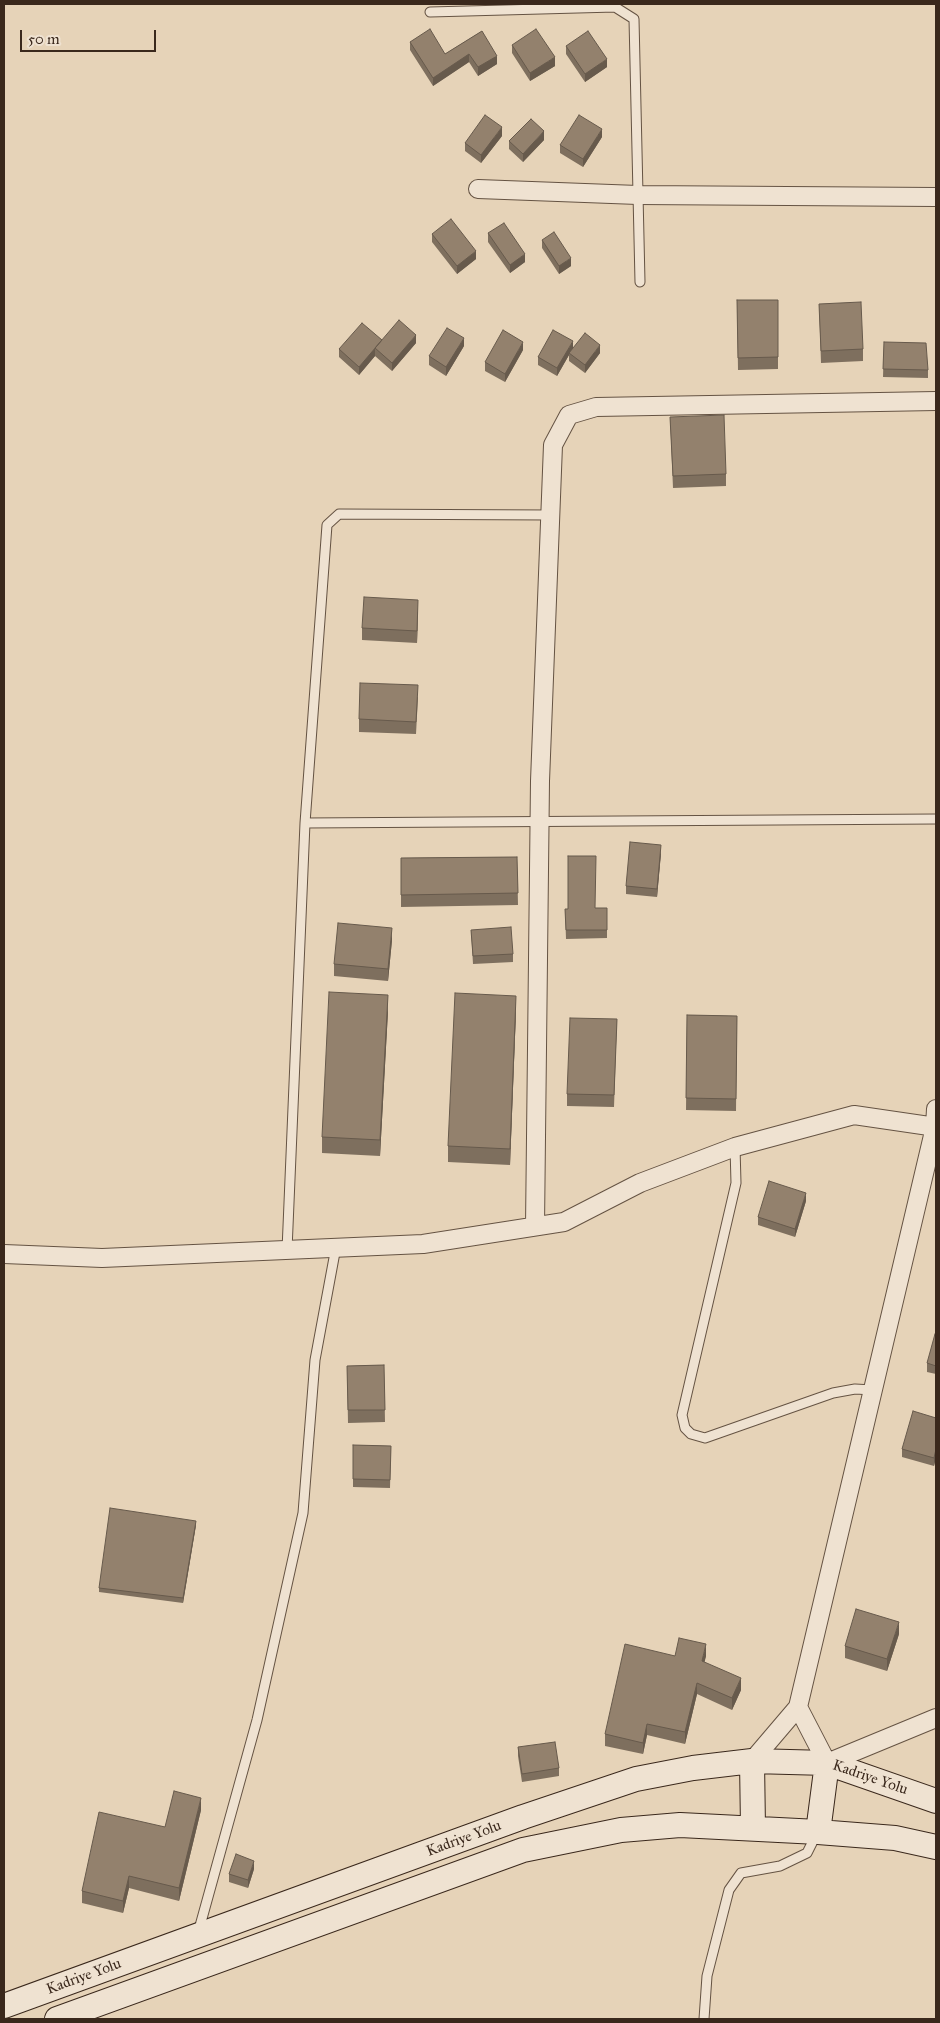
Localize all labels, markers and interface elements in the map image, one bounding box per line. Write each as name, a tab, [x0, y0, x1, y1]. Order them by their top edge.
scale bar	[22, 20, 159, 52]
text: 50 m	[28, 30, 60, 48]
street label: Kadriye Yolu	[830, 1757, 910, 1799]
street label: Kadriye Yolu	[424, 1817, 504, 1861]
street label: Kadriye Yolu	[44, 1955, 124, 1999]

